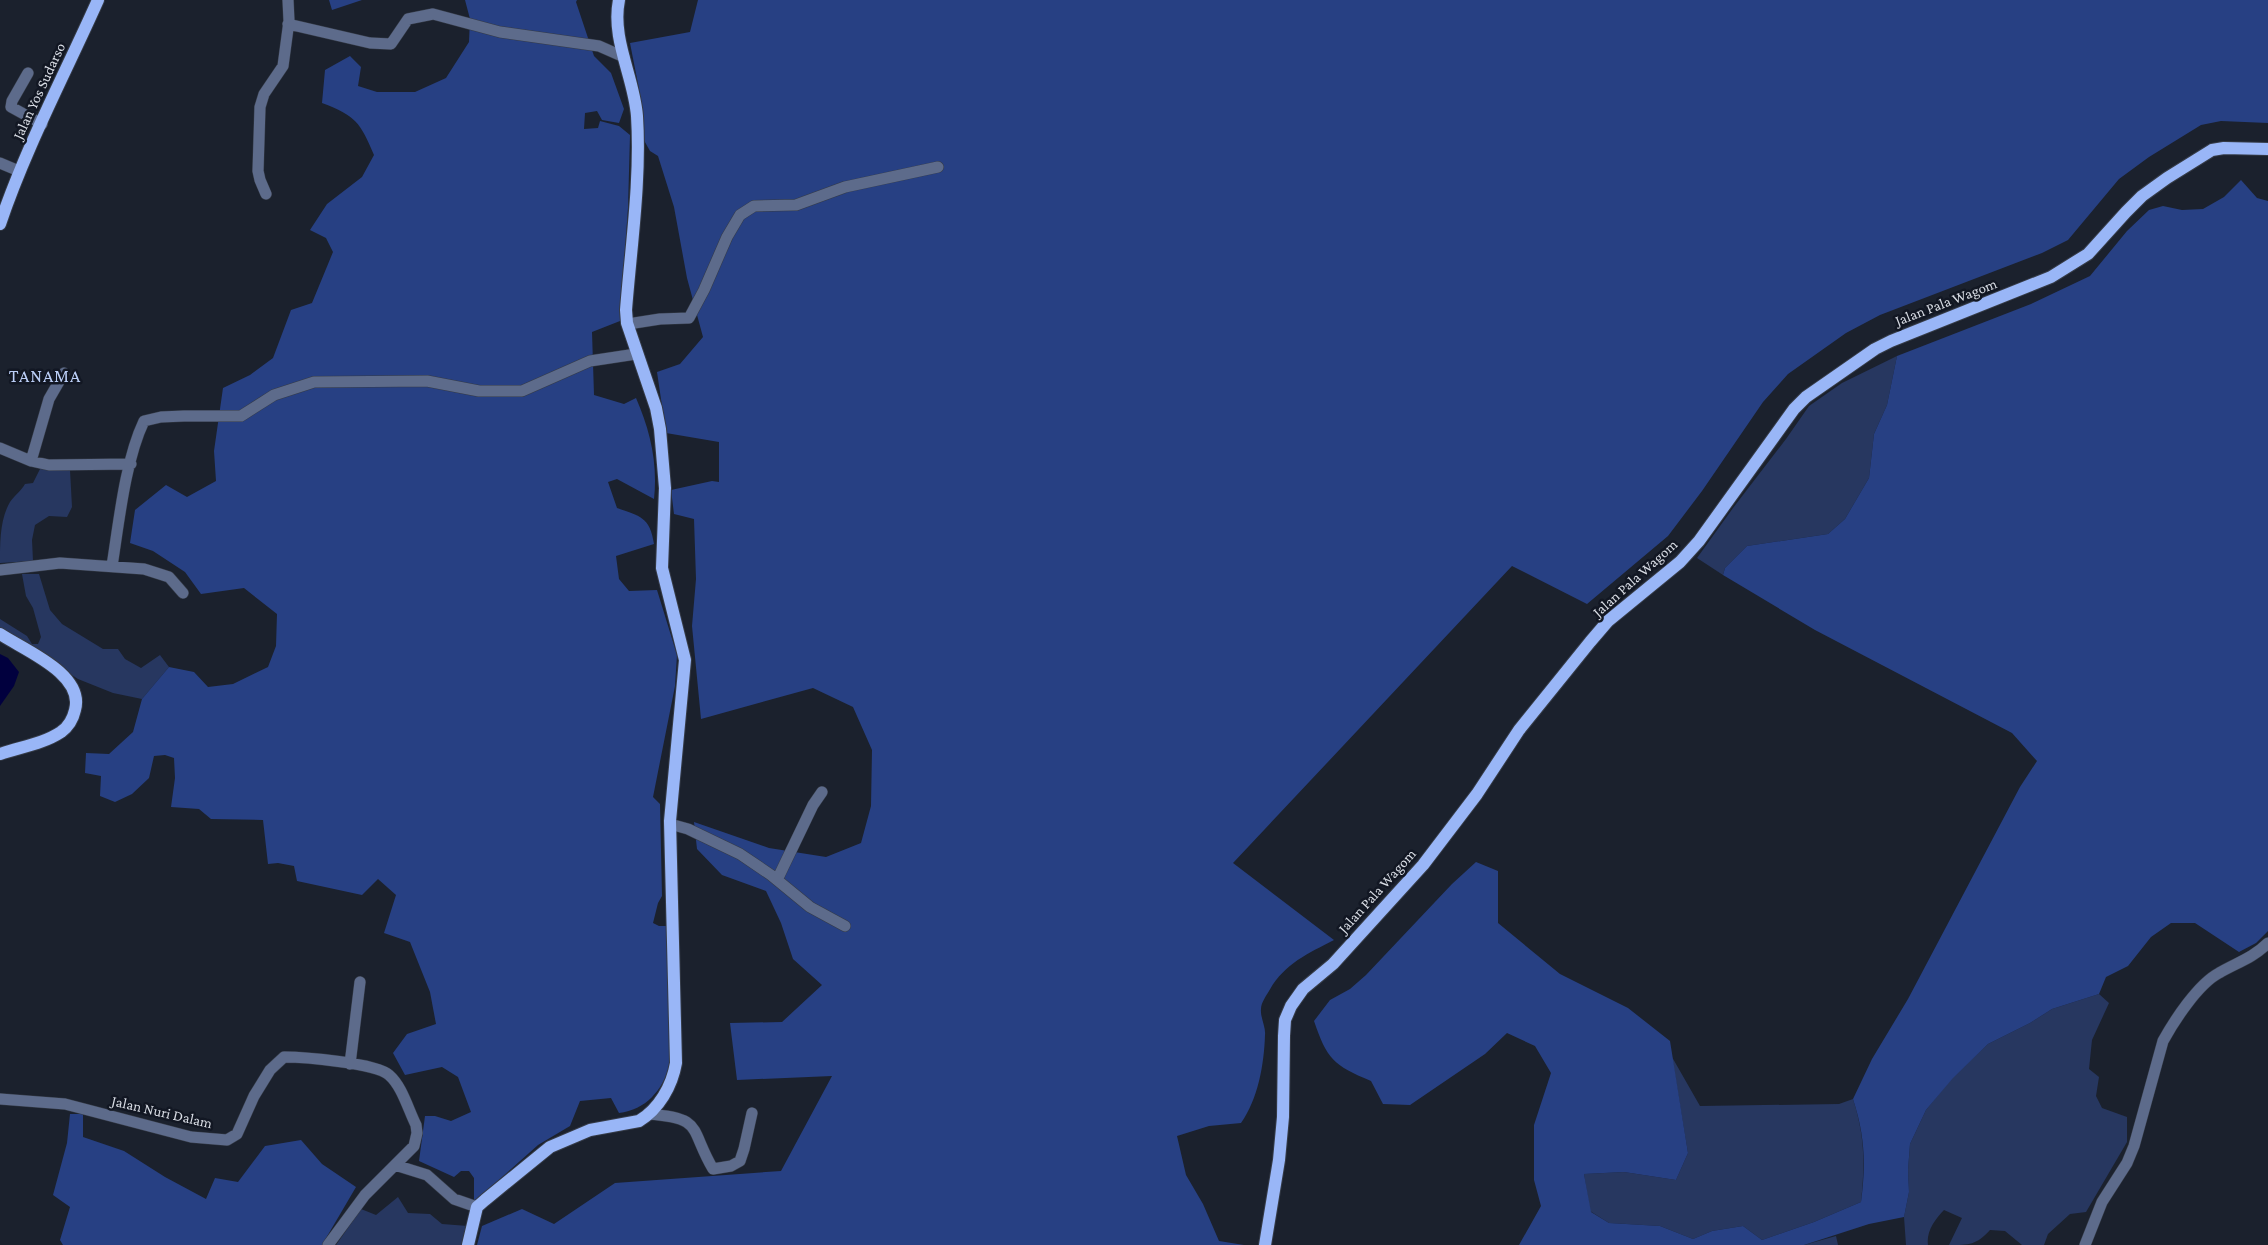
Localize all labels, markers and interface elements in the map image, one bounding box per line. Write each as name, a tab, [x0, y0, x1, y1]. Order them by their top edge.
street label: Jalan Yos Sudarso	[9, 40, 69, 144]
street label: Jalan Pala Wagom	[1891, 275, 2000, 330]
district label: TANAMA	[9, 366, 81, 386]
street label: Jalan Pala Wagom	[1588, 536, 1681, 622]
street label: Jalan Pala Wagom	[1334, 846, 1420, 939]
street label: Jalan Nuri Dalam	[108, 1092, 214, 1132]

